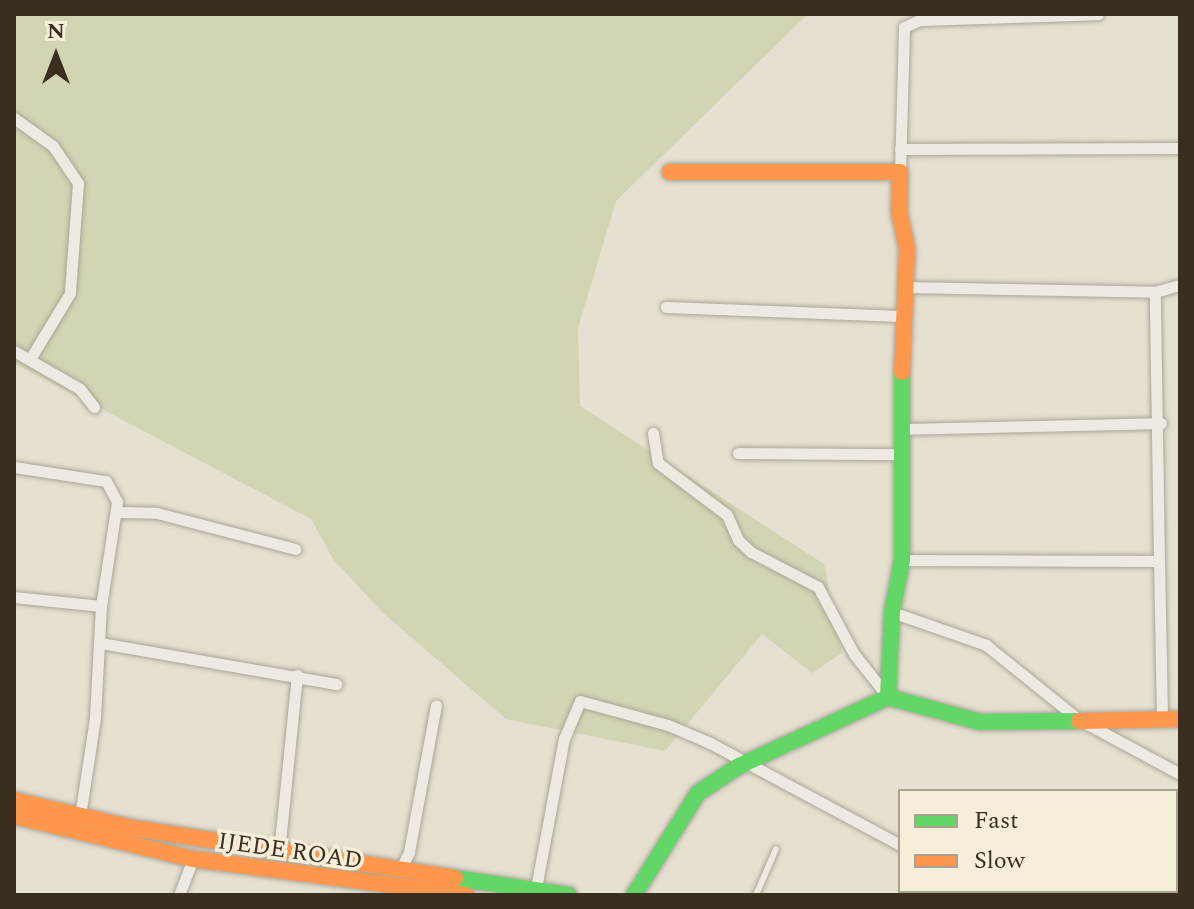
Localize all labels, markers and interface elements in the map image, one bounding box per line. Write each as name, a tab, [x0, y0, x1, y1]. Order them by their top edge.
text: N	[47, 15, 65, 48]
north arrow	[16, 16, 96, 96]
legend	[898, 789, 1178, 893]
text: Fast	[974, 803, 1019, 839]
street label: IJEDE ROAD	[216, 828, 364, 876]
text: Slow	[974, 843, 1025, 879]

